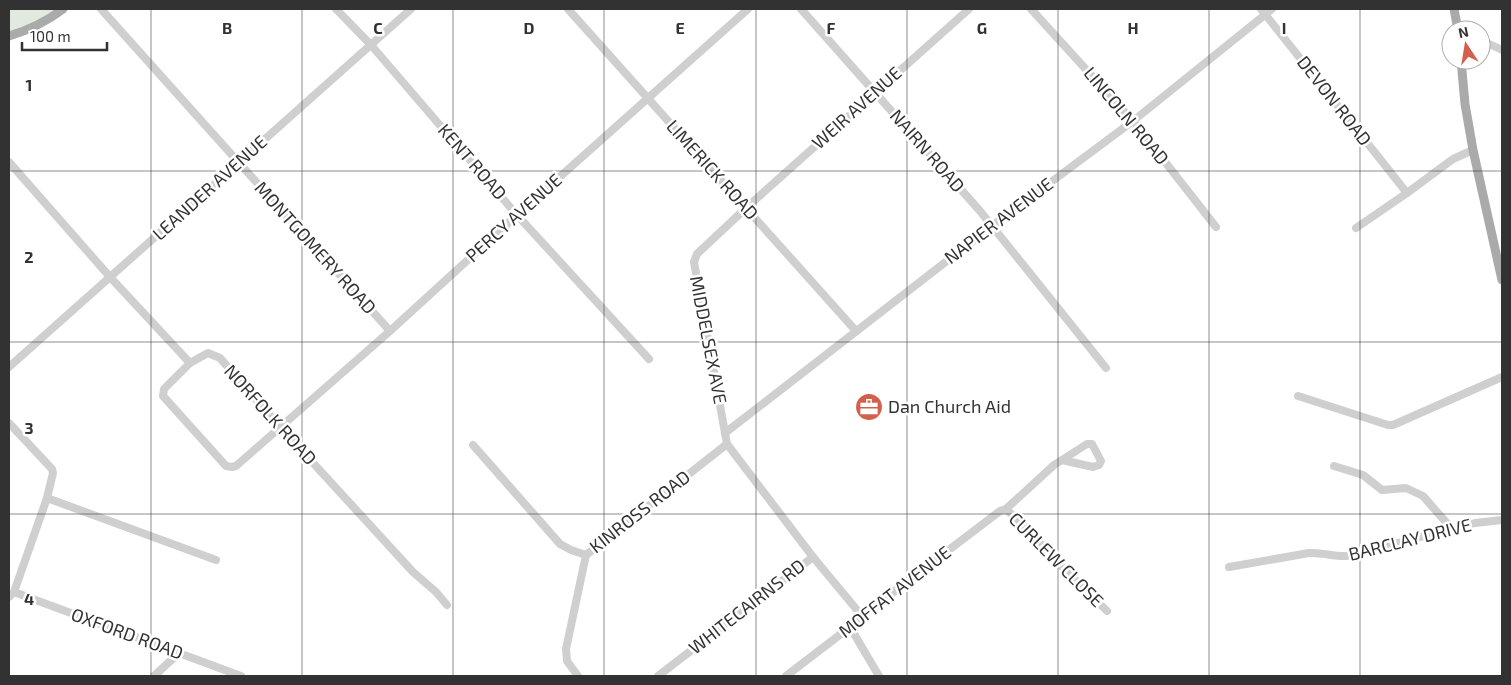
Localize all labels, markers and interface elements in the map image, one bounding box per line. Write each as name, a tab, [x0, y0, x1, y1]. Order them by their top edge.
text: B	[222, 18, 232, 37]
text: C	[373, 18, 383, 37]
text: D	[524, 18, 535, 37]
text: E	[675, 18, 685, 37]
text: F	[827, 18, 836, 37]
text: G	[977, 18, 987, 37]
text: H	[1127, 18, 1139, 37]
text: I	[1282, 18, 1286, 37]
scale bar	[22, 20, 108, 52]
north arrow	[1441, 20, 1491, 70]
text: N	[1456, 22, 1470, 41]
text: 100 m	[30, 27, 71, 45]
street label: DEVON ROAD	[1293, 51, 1377, 150]
street label: WEIR AVENUE	[807, 61, 906, 153]
street label: LINCOLN ROAD	[1079, 62, 1174, 169]
text: 1	[26, 75, 32, 94]
street label: NAIRN ROAD	[886, 104, 970, 196]
street label: LIMERICK ROAD	[662, 115, 763, 224]
street label: KENT ROAD	[434, 119, 512, 204]
street label: LEANDER AVENUE	[148, 130, 271, 244]
street label: PERCY AVENUE	[461, 168, 566, 266]
street label: NAPIER AVENUE	[940, 172, 1057, 268]
street label: MONTGOMERY ROAD	[250, 176, 381, 318]
text: 2	[24, 247, 34, 266]
street label: MIDDELSEX AVE	[686, 274, 732, 406]
street label: NORFOLK ROAD	[220, 360, 322, 469]
office icon: Dan Church Aid	[854, 392, 884, 422]
place label: Dan Church Aid	[888, 395, 1011, 417]
text: 3	[24, 418, 34, 437]
street label: KINROSS ROAD	[585, 465, 694, 557]
street label: CURLEW CLOSE	[1005, 507, 1109, 611]
street label: BARCLAY DRIVE	[1346, 513, 1473, 565]
street label: MOFFAT AVENUE	[834, 541, 955, 642]
street label: WHITECAIRNS RD	[684, 554, 809, 658]
text: 4	[24, 589, 34, 608]
street label: OXFORD ROAD	[68, 603, 186, 664]

